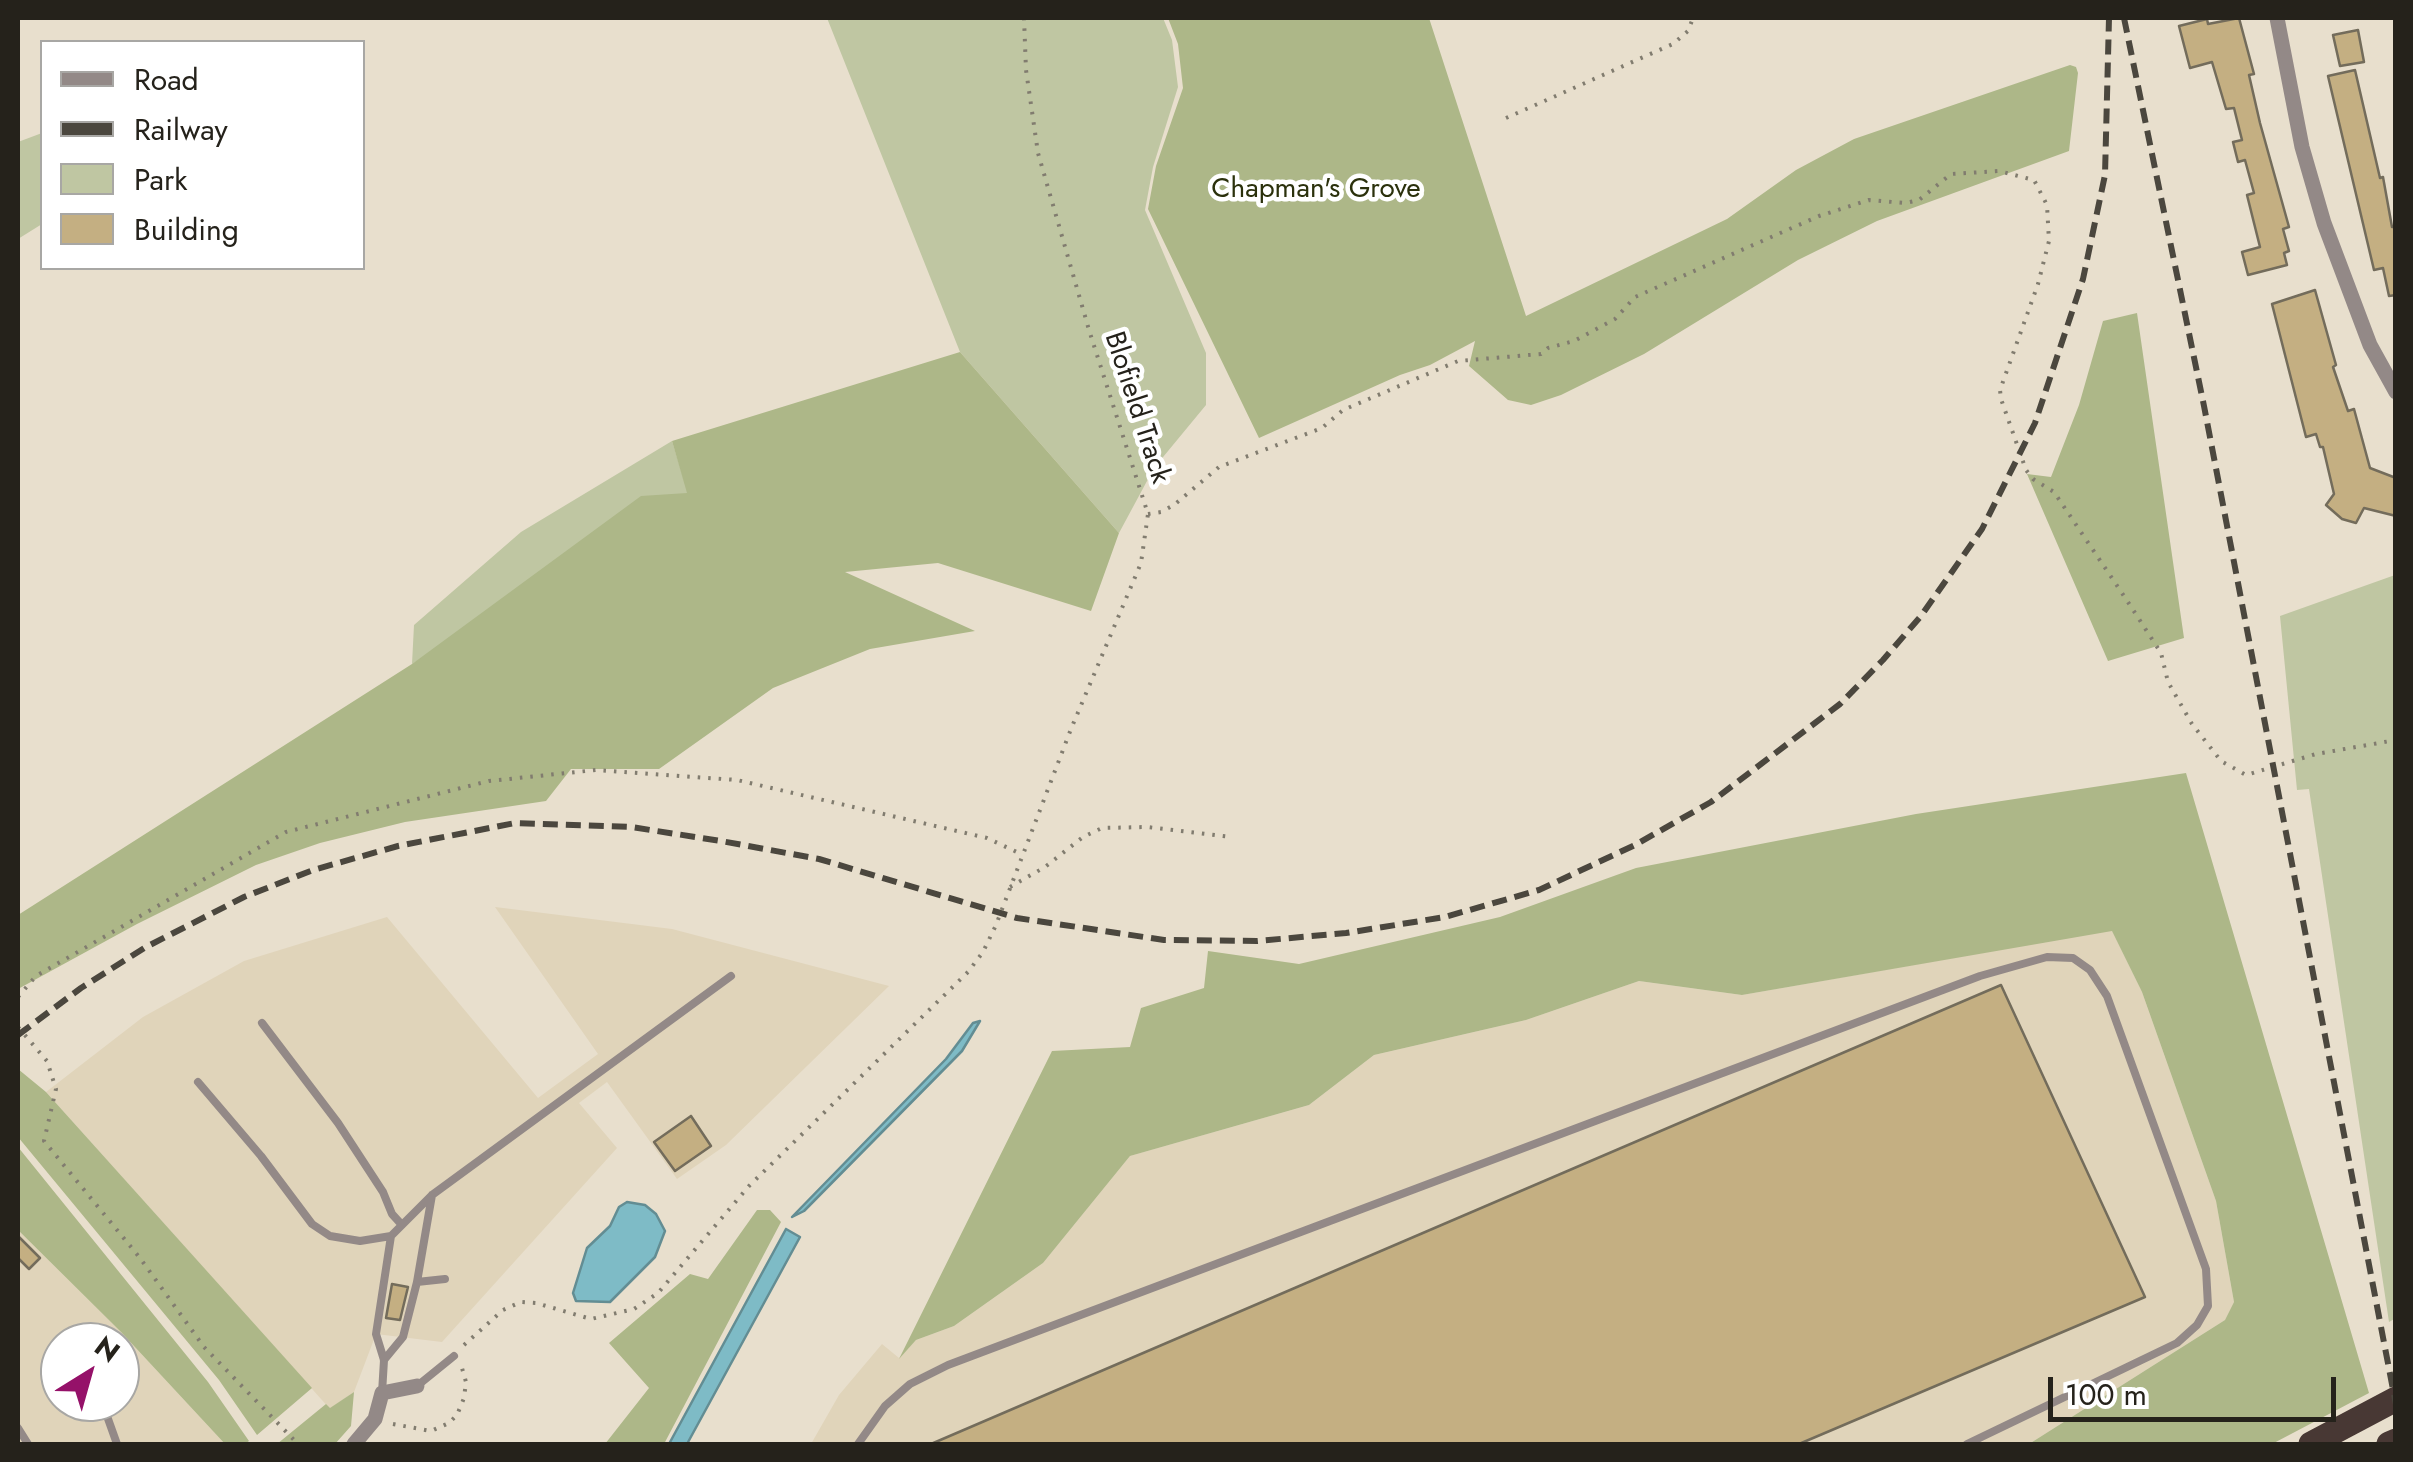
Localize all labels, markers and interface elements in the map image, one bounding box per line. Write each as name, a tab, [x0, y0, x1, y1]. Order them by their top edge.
legend	[40, 40, 365, 270]
text: Road	[134, 58, 199, 101]
text: Railway	[134, 108, 228, 151]
text: Park	[134, 158, 187, 201]
park label: Chapman's Grove	[1211, 173, 1421, 207]
text: Building	[134, 208, 239, 251]
street label: Blofield Track	[1096, 328, 1176, 488]
north arrow	[40, 1322, 140, 1422]
text: N	[86, 1326, 128, 1372]
scale bar	[2053, 1357, 2340, 1419]
text: 100 m	[2065, 1373, 2147, 1416]

